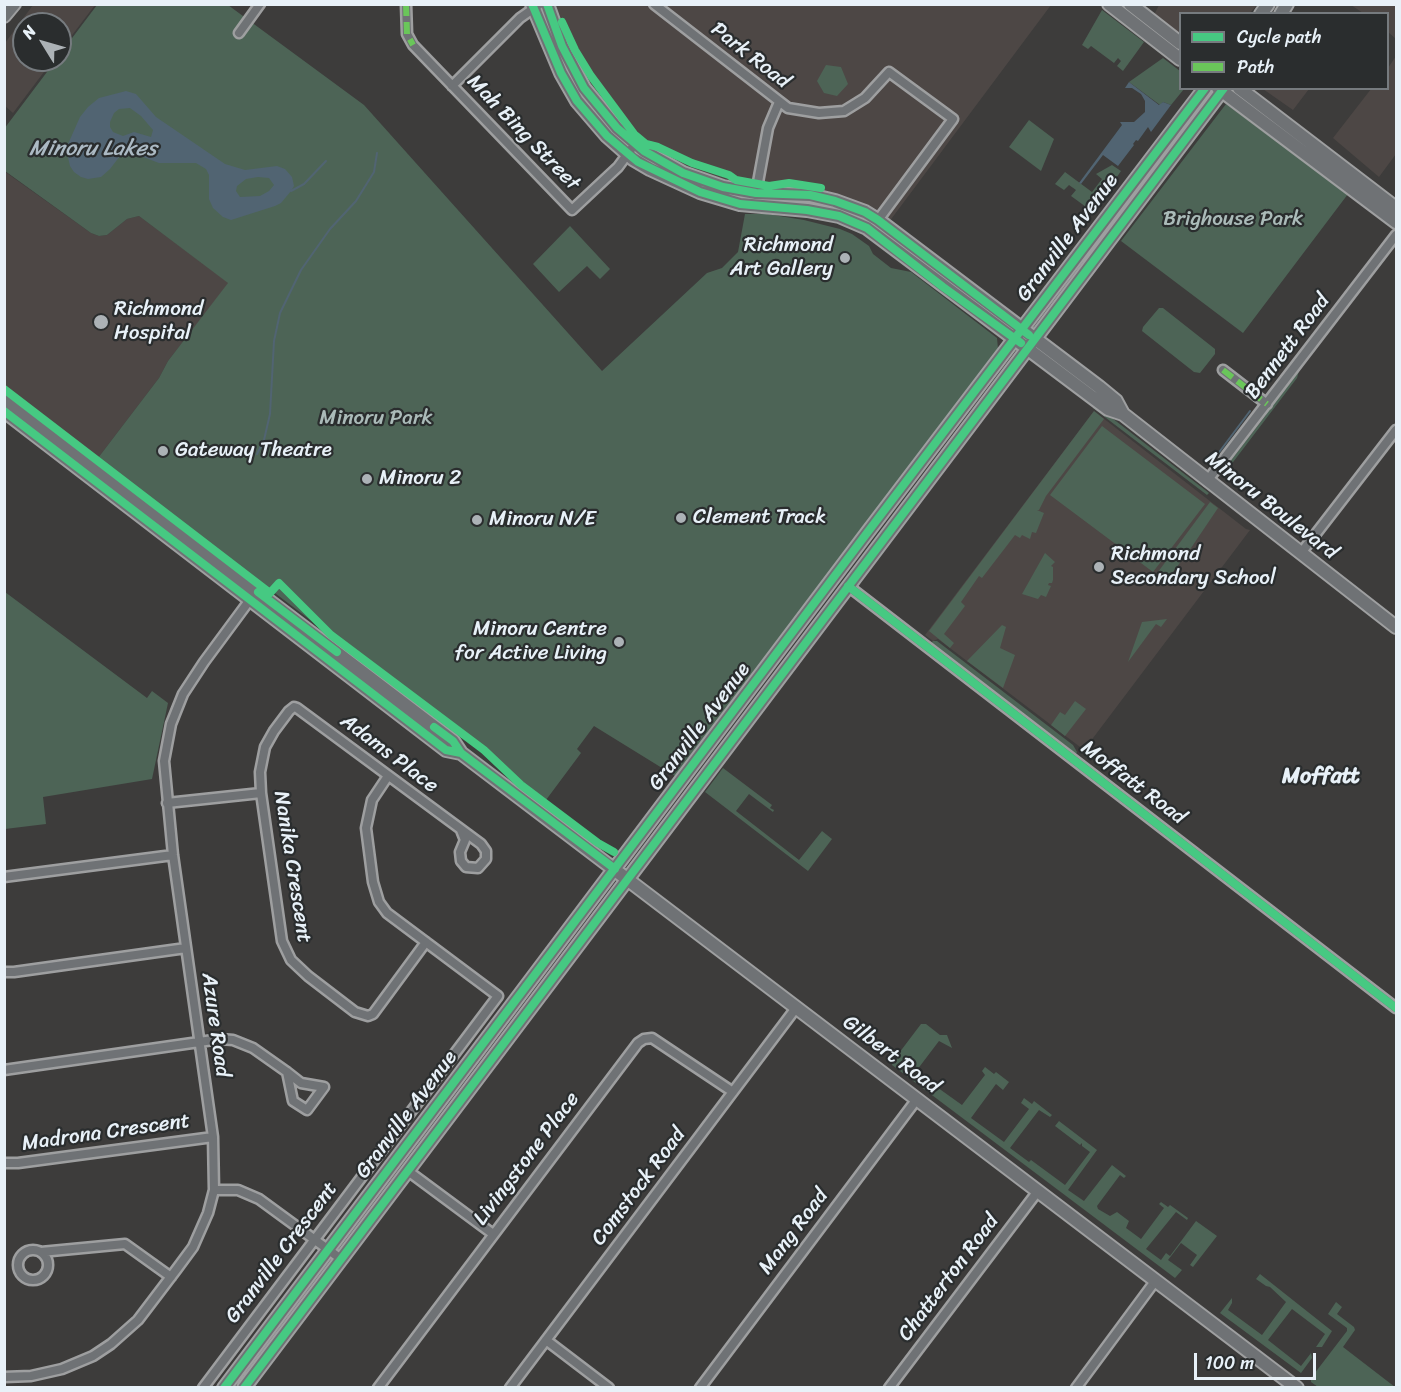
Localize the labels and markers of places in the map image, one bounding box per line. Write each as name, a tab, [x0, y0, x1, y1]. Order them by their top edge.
place label: Richmond Art Gallery	[730, 233, 833, 283]
marker: Richmond Art Gallery	[838, 251, 852, 265]
place label: Richmond Hospital	[114, 297, 203, 347]
marker: Richmond Hospital	[92, 313, 110, 331]
place label: Gateway Theatre	[175, 438, 332, 464]
marker: Gateway Theatre	[156, 444, 170, 458]
place label: Minoru 2	[379, 466, 461, 492]
marker: Minoru 2	[360, 472, 374, 486]
place label: Clement Track	[693, 505, 826, 531]
place label: Minoru N/E	[489, 507, 596, 533]
marker: Clement Track	[674, 511, 688, 525]
marker: Minoru N/E	[470, 513, 484, 527]
place label: Richmond Secondary School	[1111, 542, 1276, 592]
marker: Richmond Secondary School	[1092, 560, 1106, 574]
place label: Minoru Centre for Active Living	[455, 617, 607, 667]
marker: Minoru Centre for Active Living	[612, 635, 626, 649]

